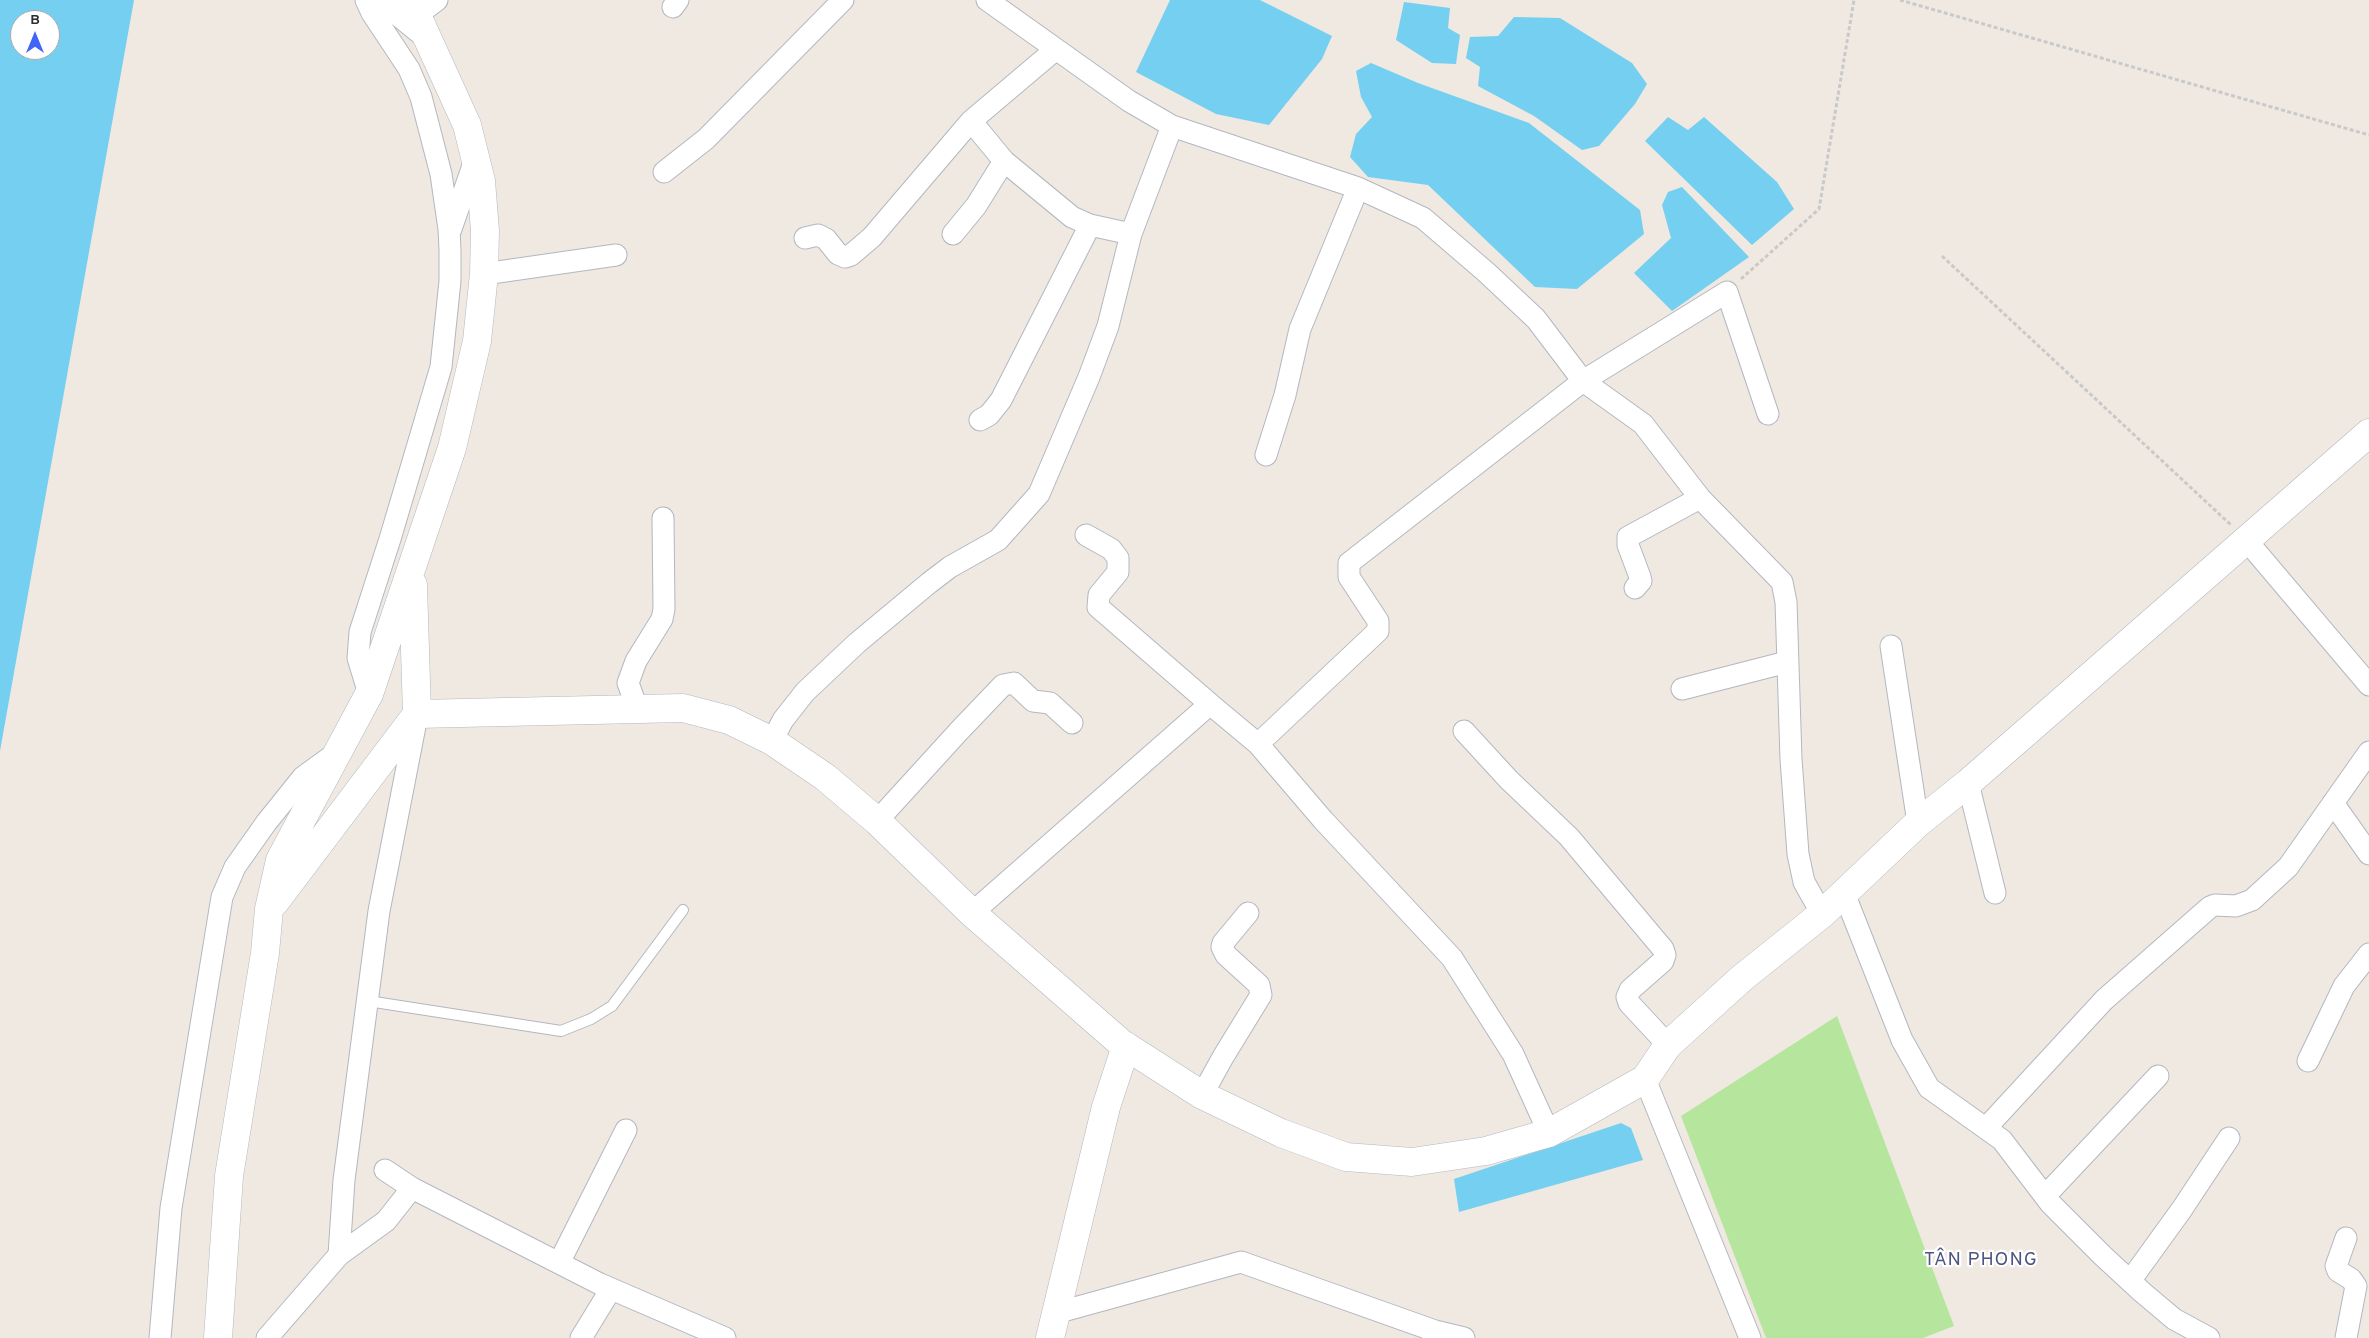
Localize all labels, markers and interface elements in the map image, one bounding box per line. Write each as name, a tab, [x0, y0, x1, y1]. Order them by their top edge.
north arrow	[10, 10, 60, 60]
text: B	[30, 12, 40, 29]
district label: TÂN PHONG	[1923, 1250, 2039, 1272]

